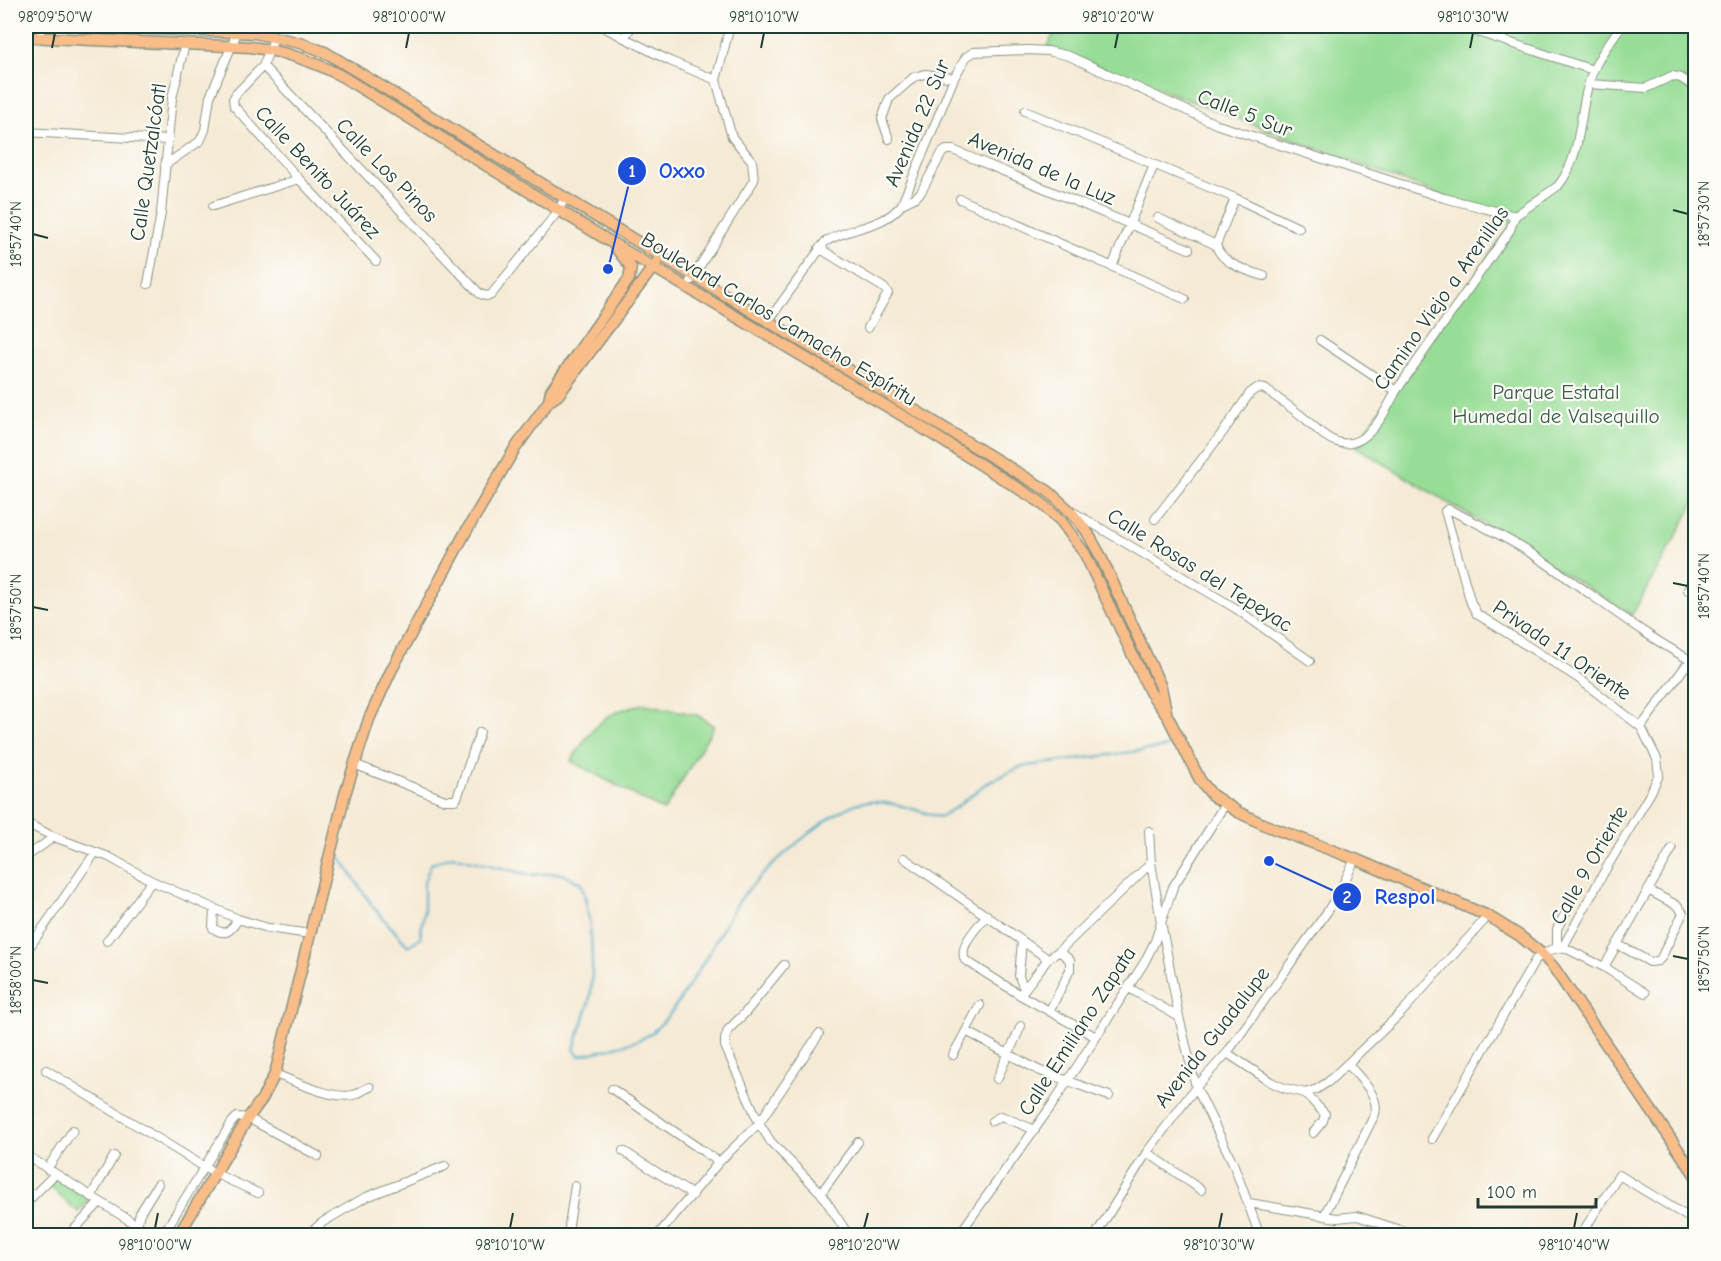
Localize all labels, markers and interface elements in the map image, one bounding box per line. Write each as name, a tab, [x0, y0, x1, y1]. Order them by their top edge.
text: 98°09'50"W	[18, 8, 92, 26]
text: 98°10'00"W	[373, 8, 445, 26]
text: 98°10'10"W	[729, 8, 799, 26]
text: 98°10'20"W	[1082, 8, 1154, 26]
text: 98°10'30"W	[1437, 8, 1509, 26]
street label: Avenida 22 Sur	[879, 55, 955, 190]
street label: Calle Quetzalcóatl	[125, 81, 171, 243]
street label: Calle 5 Sur	[1194, 84, 1296, 142]
street label: Calle Benito Juárez	[250, 101, 386, 243]
street label: Calle Los Pinos	[331, 113, 443, 227]
street label: Avenida de la Luz	[965, 126, 1119, 210]
callout: Oxxo	[617, 151, 717, 191]
text: Oxxo	[659, 158, 705, 184]
text: 1	[628, 161, 636, 182]
text: 18°57'30"N	[1695, 181, 1713, 247]
text: 18°57'40"N	[7, 201, 25, 267]
street label: Camino Viejo a Arenillas	[1368, 201, 1514, 395]
street label: Boulevard Carlos Camacho Espíritu	[637, 227, 921, 411]
park label: Parque Estatal Humedal de Valsequillo	[1452, 380, 1660, 428]
street label: Calle Rosas del Tepeyac	[1103, 503, 1297, 637]
text: 18°57'40"N	[1695, 553, 1713, 619]
text: 18°57'50"N	[7, 574, 25, 640]
street label: Privada 11 Oriente	[1488, 595, 1636, 705]
street label: Calle 9 Oriente	[1545, 801, 1633, 929]
callout: Respol	[1332, 877, 1447, 917]
text: Respol	[1374, 884, 1436, 910]
text: 2	[1343, 887, 1352, 908]
text: 18°57'50"N	[1695, 926, 1713, 992]
street label: Calle Emiliano Zapata	[1013, 942, 1141, 1120]
text: 18°58'00"N	[7, 946, 25, 1014]
street label: Avenida Guadalupe	[1150, 962, 1274, 1112]
scale bar	[1478, 1171, 1596, 1209]
text: 100 m	[1487, 1182, 1537, 1203]
text: 98°10'00"W	[119, 1236, 191, 1254]
text: 98°10'10"W	[475, 1236, 545, 1254]
text: 98°10'20"W	[828, 1236, 900, 1254]
text: 98°10'30"W	[1183, 1236, 1255, 1254]
text: 98°10'40"W	[1539, 1236, 1609, 1254]

